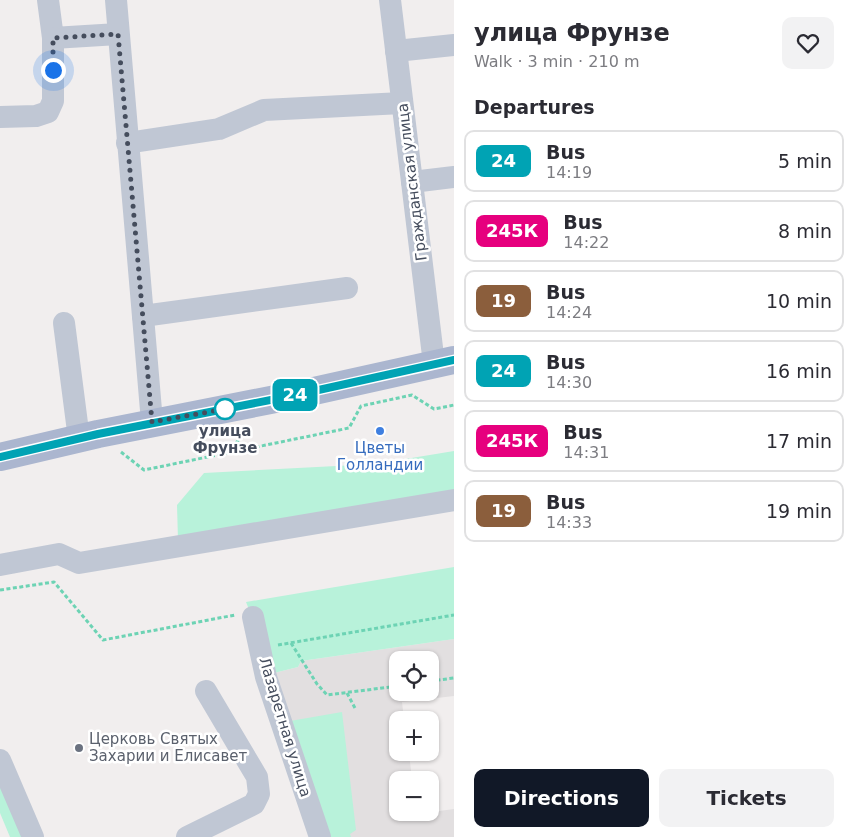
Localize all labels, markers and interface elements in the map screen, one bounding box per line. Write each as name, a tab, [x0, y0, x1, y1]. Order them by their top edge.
button: heart	[782, 17, 834, 69]
text: улица Фрунзе	[474, 19, 670, 47]
text: Walk · 3 min · 210 m	[474, 52, 639, 71]
your location	[41, 58, 66, 83]
text: Departures	[474, 96, 595, 118]
street label: Гражданская улица	[393, 102, 431, 262]
text: Bus	[546, 141, 585, 163]
text: 24	[491, 150, 516, 171]
text: 5 min	[778, 150, 832, 172]
text: 14:19	[546, 163, 592, 182]
text: Bus	[563, 211, 603, 233]
text: 245К	[486, 220, 538, 241]
text: 8 min	[778, 220, 832, 242]
text: 14:22	[563, 233, 609, 252]
text: Bus	[546, 281, 585, 303]
text: 19	[491, 290, 516, 311]
text: 10 min	[766, 290, 832, 312]
text: 14:24	[546, 303, 592, 322]
text: Bus	[546, 351, 585, 373]
text: 24	[491, 360, 516, 381]
text: 16 min	[766, 360, 832, 382]
text: 14:30	[546, 373, 592, 392]
line badge: 24	[272, 379, 318, 411]
text: 24	[282, 384, 308, 405]
marker: улица Фрунзе	[214, 398, 236, 420]
text: Bus	[563, 421, 603, 443]
place label: улица Фрунзе	[193, 422, 257, 457]
marker: Цветы Голландии	[374, 425, 386, 437]
text: 245К	[486, 430, 538, 451]
text: 17 min	[766, 430, 832, 452]
place label: Цветы Голландии	[337, 439, 423, 474]
text: 14:31	[563, 443, 609, 462]
text: Bus	[546, 491, 585, 513]
text: 19	[491, 500, 516, 521]
text: 19 min	[766, 500, 832, 522]
text: 14:33	[546, 513, 592, 532]
map controls	[389, 651, 439, 821]
button: locate	[389, 651, 439, 701]
street label: Лазаретная улица	[255, 655, 315, 799]
button: +	[389, 711, 439, 761]
place label: Церковь Святых Захарии и Елисавет	[89, 730, 248, 765]
marker: Церковь Святых Захарии и Елисавет	[73, 742, 85, 754]
button: Directions	[474, 769, 649, 827]
button: Tickets	[659, 769, 834, 827]
button: −	[389, 771, 439, 821]

